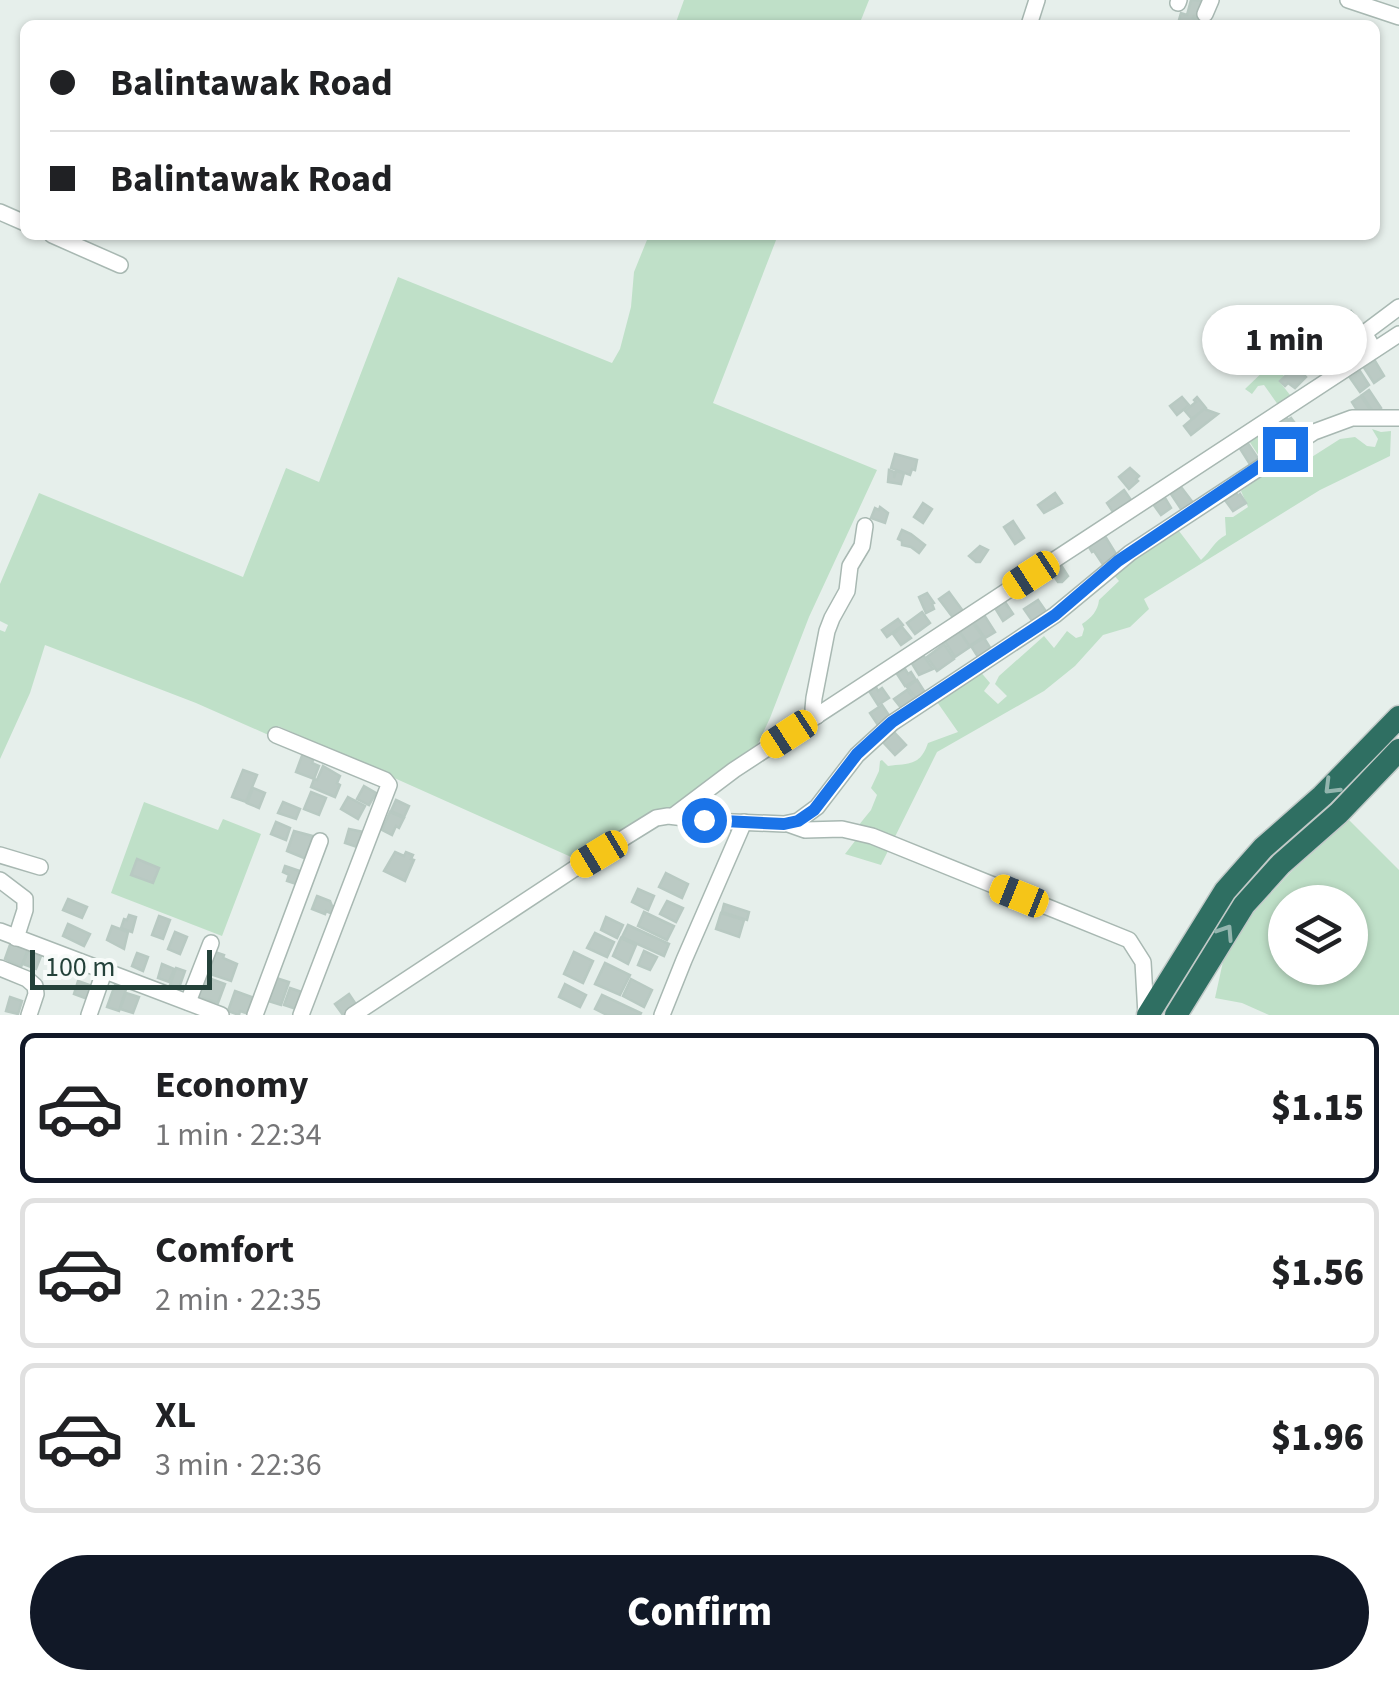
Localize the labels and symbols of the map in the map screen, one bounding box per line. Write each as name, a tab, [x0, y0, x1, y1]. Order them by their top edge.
callout: 1 min	[1202, 304, 1368, 374]
route end	[1263, 427, 1308, 472]
car	[998, 546, 1064, 604]
car	[756, 705, 822, 763]
one-way arrow	[1325, 775, 1343, 793]
route start	[682, 798, 727, 843]
car	[566, 826, 632, 882]
car	[986, 871, 1052, 921]
one-way arrow	[1214, 924, 1233, 942]
scale bar	[30, 945, 212, 990]

